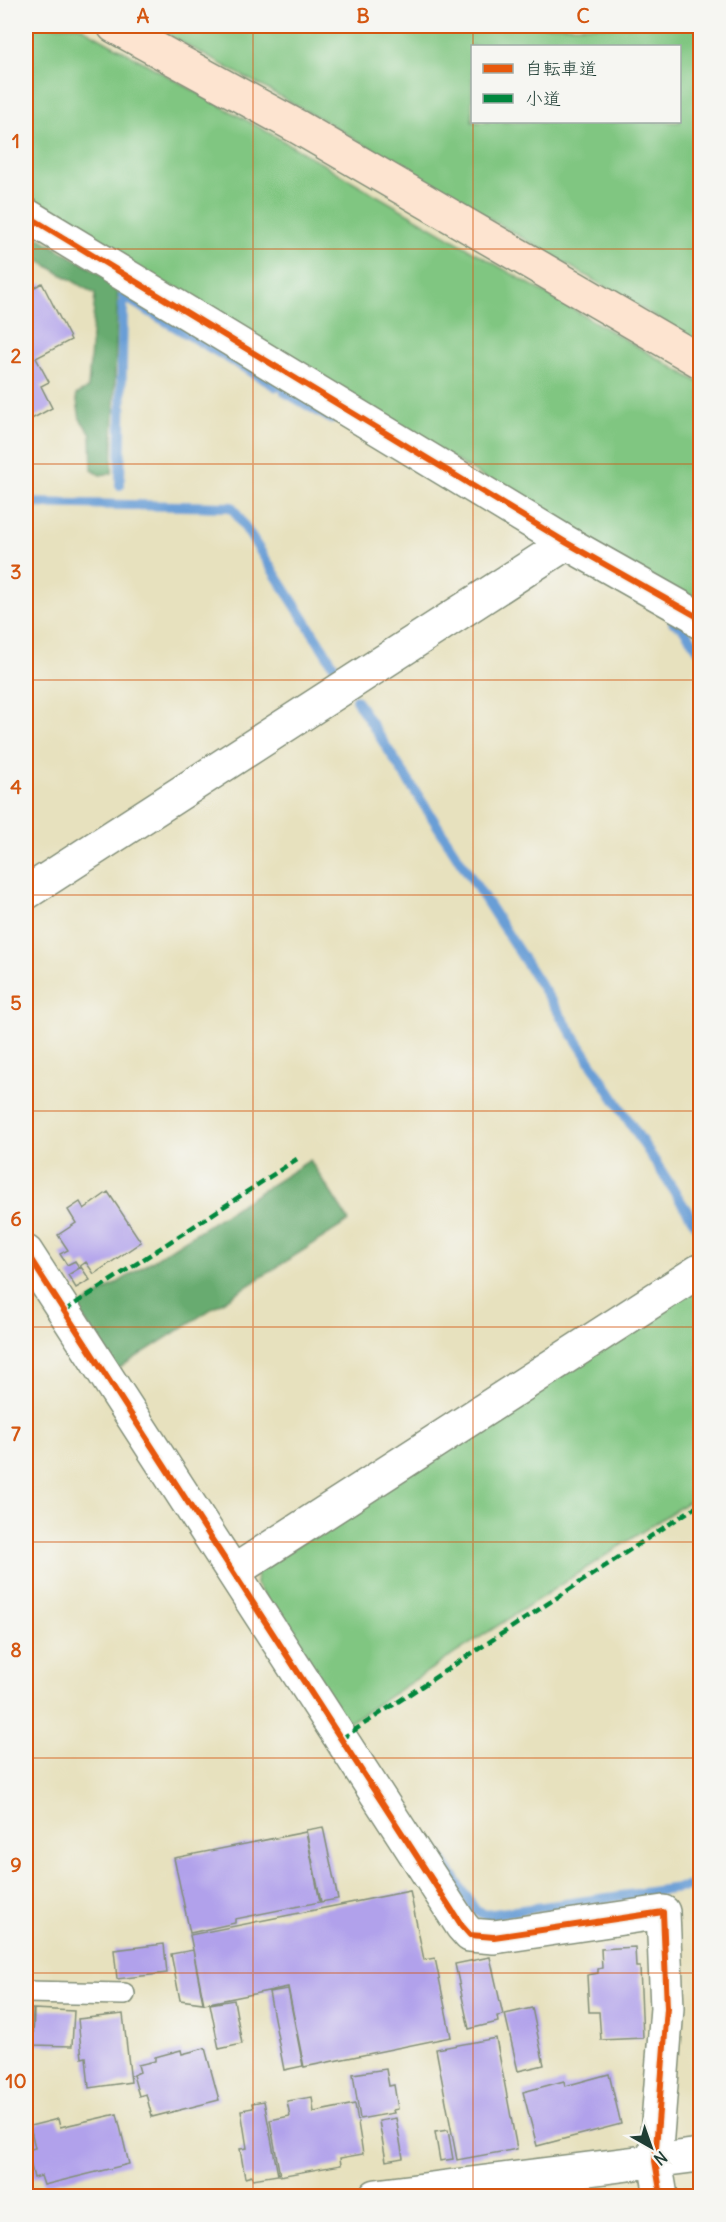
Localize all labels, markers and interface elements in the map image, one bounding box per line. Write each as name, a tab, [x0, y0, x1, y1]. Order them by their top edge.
text: A	[137, 3, 150, 28]
text: B	[356, 3, 370, 28]
text: C	[576, 3, 590, 28]
legend	[471, 45, 681, 123]
text: 自転車道	[525, 57, 597, 80]
text: 小道	[525, 87, 561, 110]
text: 1	[12, 128, 20, 153]
text: 2	[11, 343, 22, 368]
text: 3	[10, 559, 22, 584]
text: 4	[10, 774, 22, 799]
text: 5	[10, 990, 22, 1015]
text: 6	[10, 1206, 22, 1231]
text: 7	[11, 1421, 21, 1446]
text: 8	[10, 1637, 22, 1662]
text: 9	[10, 1852, 22, 1877]
text: 10	[5, 2068, 27, 2093]
north arrow	[621, 2117, 681, 2177]
text: N	[650, 2147, 671, 2170]

